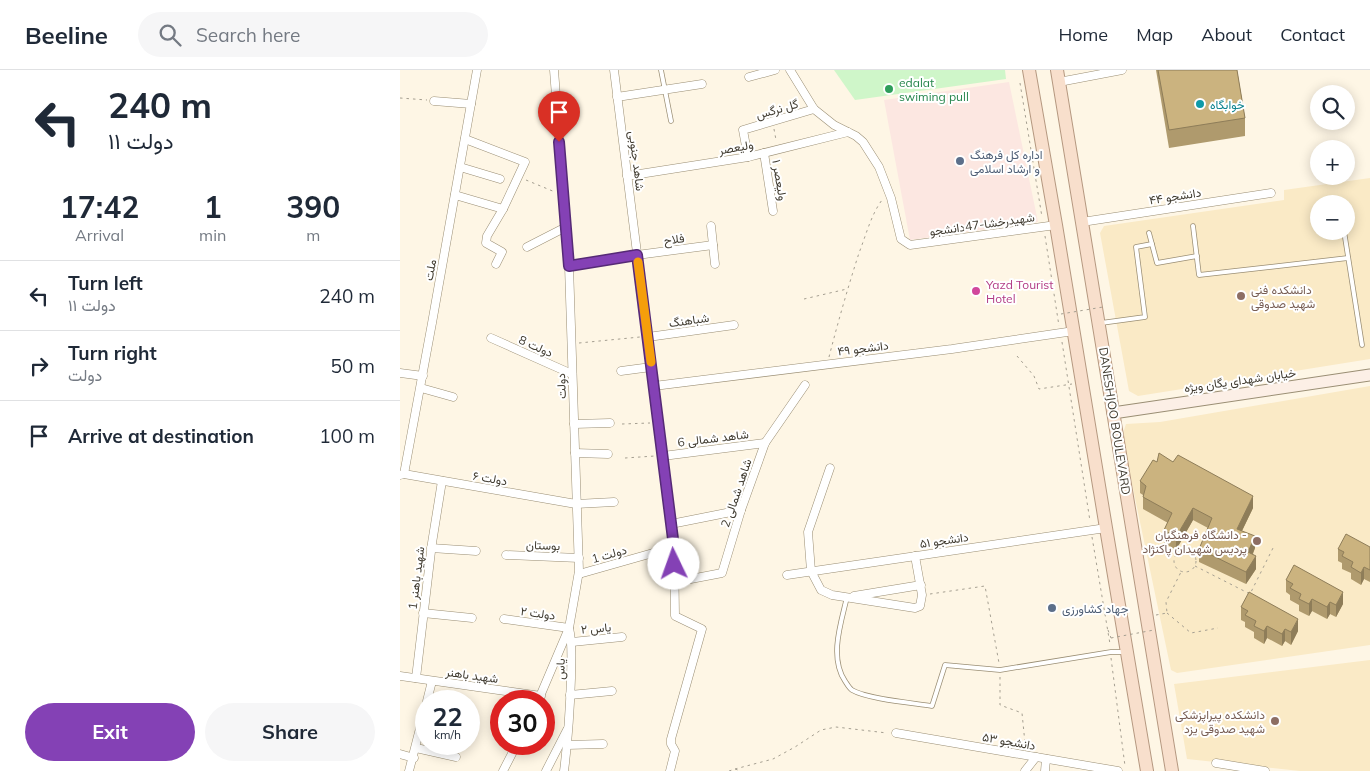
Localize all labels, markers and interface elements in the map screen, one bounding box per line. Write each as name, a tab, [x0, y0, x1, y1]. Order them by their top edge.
search box	[138, 12, 488, 57]
text: Beeline	[25, 20, 108, 50]
icon: search	[156, 21, 184, 49]
text: Search here	[196, 23, 300, 47]
text: Home	[1058, 23, 1108, 46]
text: Map	[1136, 23, 1173, 46]
text: About	[1201, 23, 1252, 46]
text: Contact	[1280, 23, 1345, 46]
place label: edalat swiming pull	[899, 75, 969, 104]
text: 240 m	[108, 83, 212, 127]
marker: edalat swiming pull	[883, 83, 895, 95]
map controls	[1310, 85, 1355, 240]
button: search	[1310, 85, 1355, 130]
icon: left	[25, 90, 90, 155]
pin	[538, 91, 580, 142]
street label: گل نرگس	[754, 96, 800, 123]
place label: خوابگاه	[1210, 97, 1245, 113]
icon: arrive	[545, 98, 573, 126]
marker: خوابگاه	[1194, 98, 1206, 110]
text: دولت ۱۱	[108, 127, 174, 155]
street label: شاهد جنوبی	[625, 130, 648, 192]
street label: ولیعصر	[716, 137, 755, 159]
button: +	[1310, 140, 1355, 185]
place label: اداره کل فرهنگ و ارشاد اسلامی	[970, 147, 1043, 177]
marker: اداره کل فرهنگ و ارشاد اسلامی	[954, 155, 966, 167]
street label: ولیعصر ۱	[768, 158, 791, 202]
street label: دانشجو ۴۴	[1148, 184, 1202, 208]
text: 17:42	[60, 188, 139, 226]
text: 1	[204, 188, 222, 226]
text: 390	[286, 188, 340, 226]
button: −	[1310, 195, 1355, 240]
street label: شهیدرخشا-47دانشجو	[929, 209, 1036, 240]
text: Arrival	[75, 225, 124, 245]
text: min	[199, 225, 226, 245]
text: m	[306, 225, 320, 245]
street label: فلاح	[663, 230, 685, 250]
street label: ملت	[421, 258, 439, 282]
text: Turn left	[68, 271, 143, 295]
place label: Yazd Tourist Hotel	[985, 277, 1053, 306]
icon: left	[25, 282, 53, 310]
place label: دانشکده فنی شهید صدوقی	[1251, 282, 1315, 312]
text: 240 m	[319, 284, 375, 308]
marker: Yazd Tourist Hotel	[970, 285, 982, 297]
marker: دانشکده فنی شهید صدوقی	[1235, 290, 1247, 302]
text: دولت ۱۱	[68, 295, 116, 315]
street label: شباهنگ	[668, 310, 710, 330]
street label: دولت 8	[516, 332, 556, 361]
street label: دانشجو ۴۹	[837, 337, 890, 360]
text: Turn right	[68, 341, 157, 365]
street label: DANESHJOO BOULEVARD	[1096, 346, 1134, 496]
icon: right	[25, 352, 53, 380]
text: 50 m	[331, 354, 375, 378]
text: دولت	[68, 365, 102, 385]
street label: خیابان شهدای یگان ویژه	[1183, 365, 1297, 396]
street label: دولت	[553, 373, 570, 399]
icon: arrive	[25, 422, 53, 450]
text: Arrive at destination	[68, 424, 254, 448]
text: 100 m	[319, 424, 375, 448]
street label: شاهد شمالی 6	[677, 426, 750, 451]
street label: شاهد شمالی 2	[717, 457, 756, 530]
street label: دولت ۶	[471, 468, 509, 489]
place label: دانشگاه فرهنگیان - پردیس شهیدان پاکنژاد	[1143, 527, 1247, 557]
street label: دانشجو ۵۱	[919, 529, 970, 552]
marker: دانشگاه فرهنگیان - پردیس شهیدان پاکنژاد	[1251, 535, 1263, 547]
street label: بوستان	[526, 537, 560, 554]
position arrow	[647, 537, 699, 589]
street label: دولت 1	[590, 542, 629, 567]
street label: شهید باهنر 1	[405, 546, 428, 610]
place label: جهاد کشاورزی	[1062, 601, 1128, 617]
marker: جهاد کشاورزی	[1046, 602, 1058, 614]
street label: دولت ۲	[519, 603, 557, 624]
street label: یاس ۲	[580, 619, 612, 638]
street label: یاس	[552, 658, 569, 680]
street label: شهید باهنر	[444, 664, 499, 687]
speed limit sign: 30	[490, 690, 555, 755]
text: 22	[432, 701, 463, 732]
button: Exit	[25, 703, 195, 761]
button: Share	[205, 703, 375, 761]
place label: دانشکده پیراپزشکی شهید صدوقی یزد	[1175, 707, 1265, 737]
marker: دانشکده پیراپزشکی شهید صدوقی یزد	[1269, 715, 1281, 727]
text: km/h	[434, 727, 461, 742]
street label: دانشجو ۵۳	[981, 729, 1037, 754]

